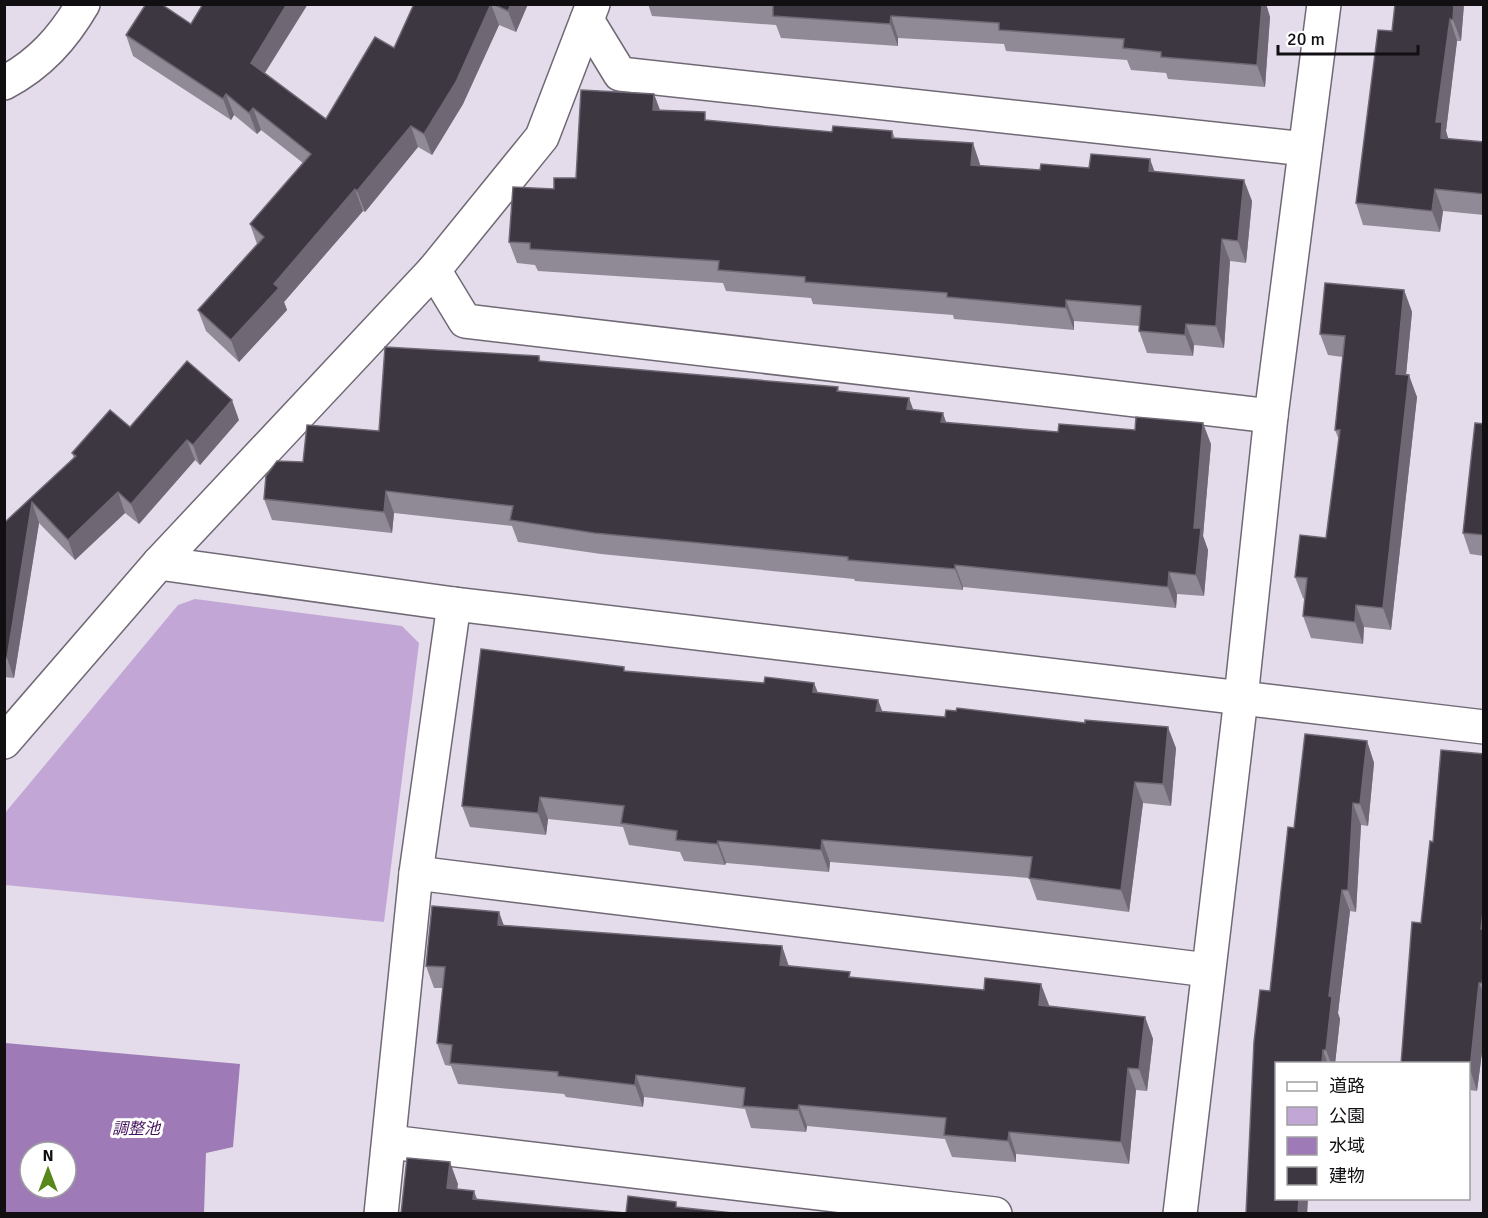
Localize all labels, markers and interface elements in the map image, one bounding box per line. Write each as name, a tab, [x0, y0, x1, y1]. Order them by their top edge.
scale bar	[1278, 18, 1418, 56]
text: 20 m	[1287, 28, 1325, 50]
legend	[1275, 1062, 1470, 1200]
text: 道路	[1329, 1075, 1365, 1097]
text: 公園	[1329, 1105, 1365, 1127]
water label: 調整池	[112, 1119, 162, 1139]
text: 水域	[1329, 1135, 1365, 1157]
north arrow	[18, 1140, 78, 1200]
text: N	[42, 1146, 54, 1166]
text: 建物	[1329, 1165, 1365, 1187]

